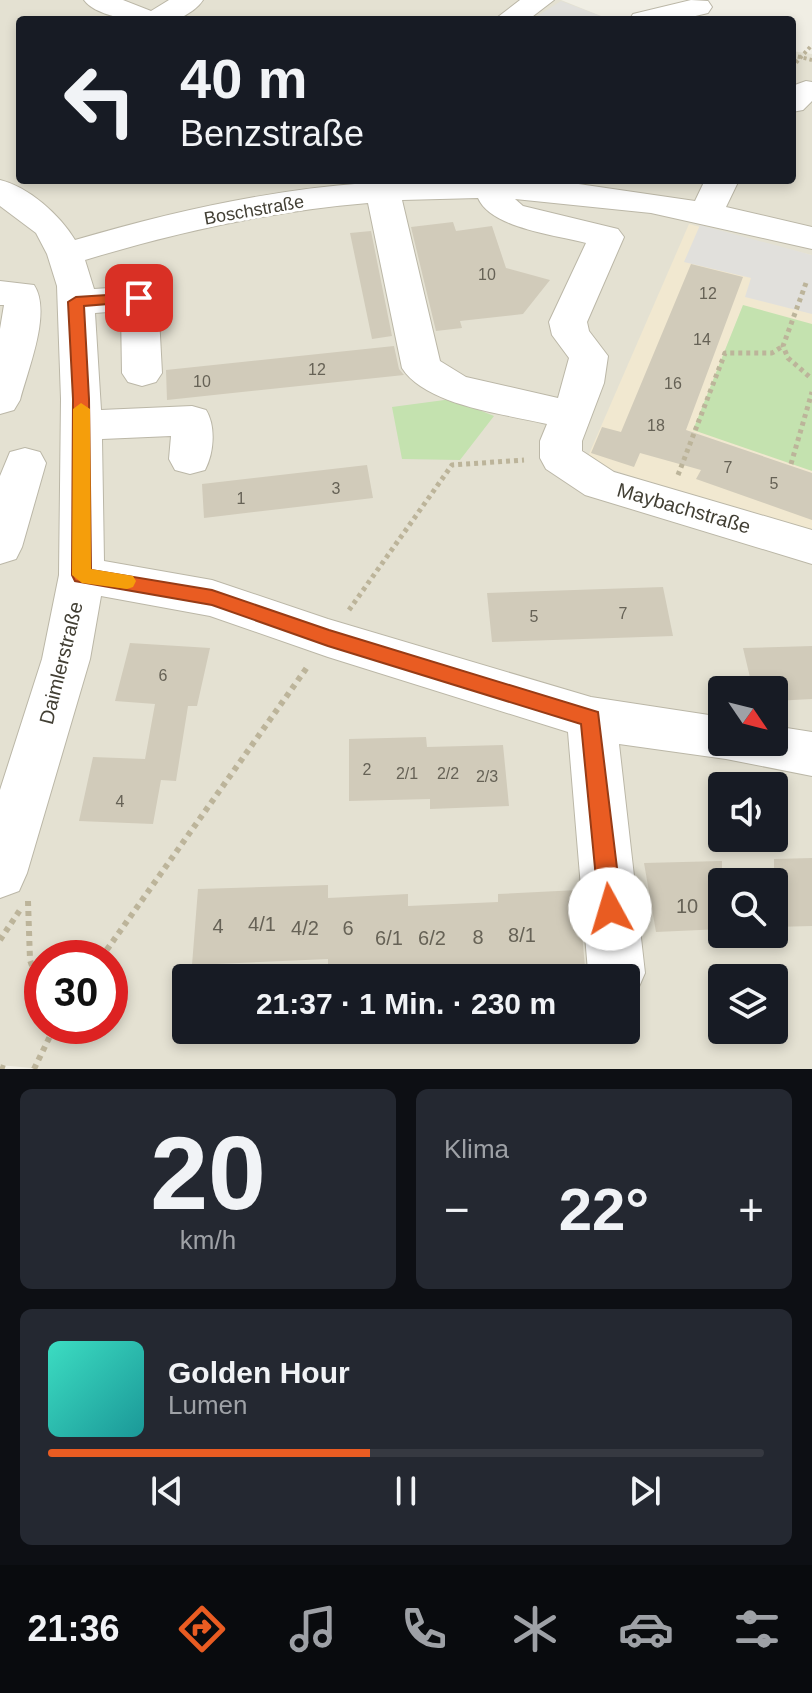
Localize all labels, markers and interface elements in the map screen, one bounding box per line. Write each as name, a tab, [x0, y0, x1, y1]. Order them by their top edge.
text: 40 m	[180, 47, 308, 110]
icon: left	[48, 48, 152, 152]
text: Benzstraße	[180, 113, 364, 154]
street label: Boschstraße	[203, 191, 305, 229]
pin	[105, 264, 173, 332]
house number: 10	[478, 266, 496, 283]
icon: arrive	[117, 276, 161, 320]
house number: 12	[699, 285, 717, 302]
house number: 14	[693, 331, 711, 348]
house number: 12	[308, 361, 326, 378]
house number: 10	[193, 373, 211, 390]
house number: 16	[664, 375, 682, 392]
house number: 18	[647, 417, 665, 434]
house number: 7	[724, 459, 733, 476]
house number: 5	[770, 475, 779, 492]
street label: Maybachstraße	[615, 478, 753, 538]
house number: 3	[332, 480, 341, 497]
house number: 1	[237, 490, 246, 507]
street label: Daimlerstraße	[35, 599, 87, 727]
house number: 7	[619, 605, 628, 622]
house number: 5	[530, 608, 539, 625]
house number: 6	[159, 667, 168, 684]
north arrow	[708, 676, 788, 756]
map controls	[708, 676, 788, 1044]
house number: 2	[363, 761, 372, 778]
house number: 2/1	[396, 765, 418, 782]
house number: 2/2	[437, 765, 459, 782]
house number: 2/3	[476, 768, 498, 785]
button: sound	[708, 772, 788, 852]
house number: 4	[116, 793, 125, 810]
position arrow	[568, 867, 652, 951]
button: search	[708, 868, 788, 948]
house number: 10	[676, 895, 698, 917]
house number: 4/1	[248, 913, 276, 935]
house number: 4	[212, 915, 224, 937]
house number: 4/2	[291, 917, 319, 939]
house number: 6	[342, 917, 354, 939]
house number: 8/1	[508, 924, 536, 946]
house number: 8	[472, 926, 484, 948]
house number: 6/1	[375, 927, 403, 949]
house number: 6/2	[418, 927, 446, 949]
speed limit sign: 30	[24, 940, 128, 1044]
button: layers	[708, 964, 788, 1044]
text: 21:37 · 1 Min. · 230 m	[256, 987, 556, 1020]
text: 20	[150, 1115, 266, 1231]
text: Klima	[444, 1134, 509, 1164]
text: 22°	[559, 1176, 649, 1243]
text: −	[444, 1185, 470, 1234]
text: +	[738, 1185, 764, 1234]
text: km/h	[180, 1225, 236, 1255]
text: Golden Hour	[168, 1356, 350, 1389]
text: Lumen	[168, 1390, 248, 1420]
icon: previous	[145, 1469, 189, 1513]
icon: pause	[384, 1469, 428, 1513]
icon: next	[623, 1469, 667, 1513]
icon: directions	[174, 1601, 230, 1657]
icon: music	[285, 1601, 341, 1657]
icon: phone	[396, 1601, 452, 1657]
icon: climate	[507, 1601, 563, 1657]
icon: car	[618, 1601, 674, 1657]
icon: filters	[729, 1601, 785, 1657]
text: 21:36	[27, 1608, 120, 1649]

